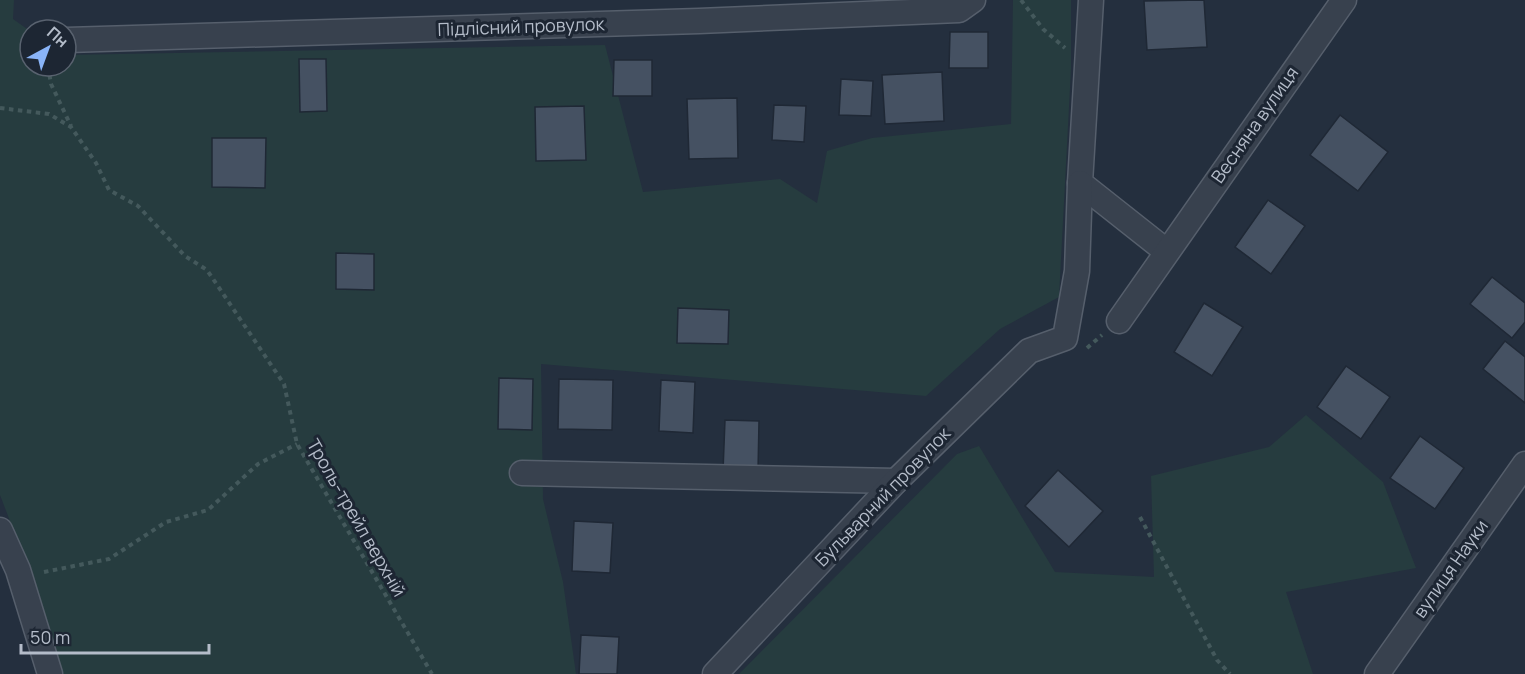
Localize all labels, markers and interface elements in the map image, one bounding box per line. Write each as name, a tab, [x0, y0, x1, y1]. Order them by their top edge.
street label: Підлісний провулок	[437, 11, 606, 41]
north arrow	[18, 18, 78, 78]
text: Пн	[42, 21, 73, 52]
street label: Весняна вулиця	[1205, 62, 1303, 187]
street label: Бульварний провулок	[809, 421, 956, 571]
street label: Троль-трейл верхній	[302, 434, 412, 601]
street label: вулиця Науки	[1408, 515, 1493, 622]
scale bar	[21, 617, 208, 655]
text: 50 m	[30, 625, 70, 649]

